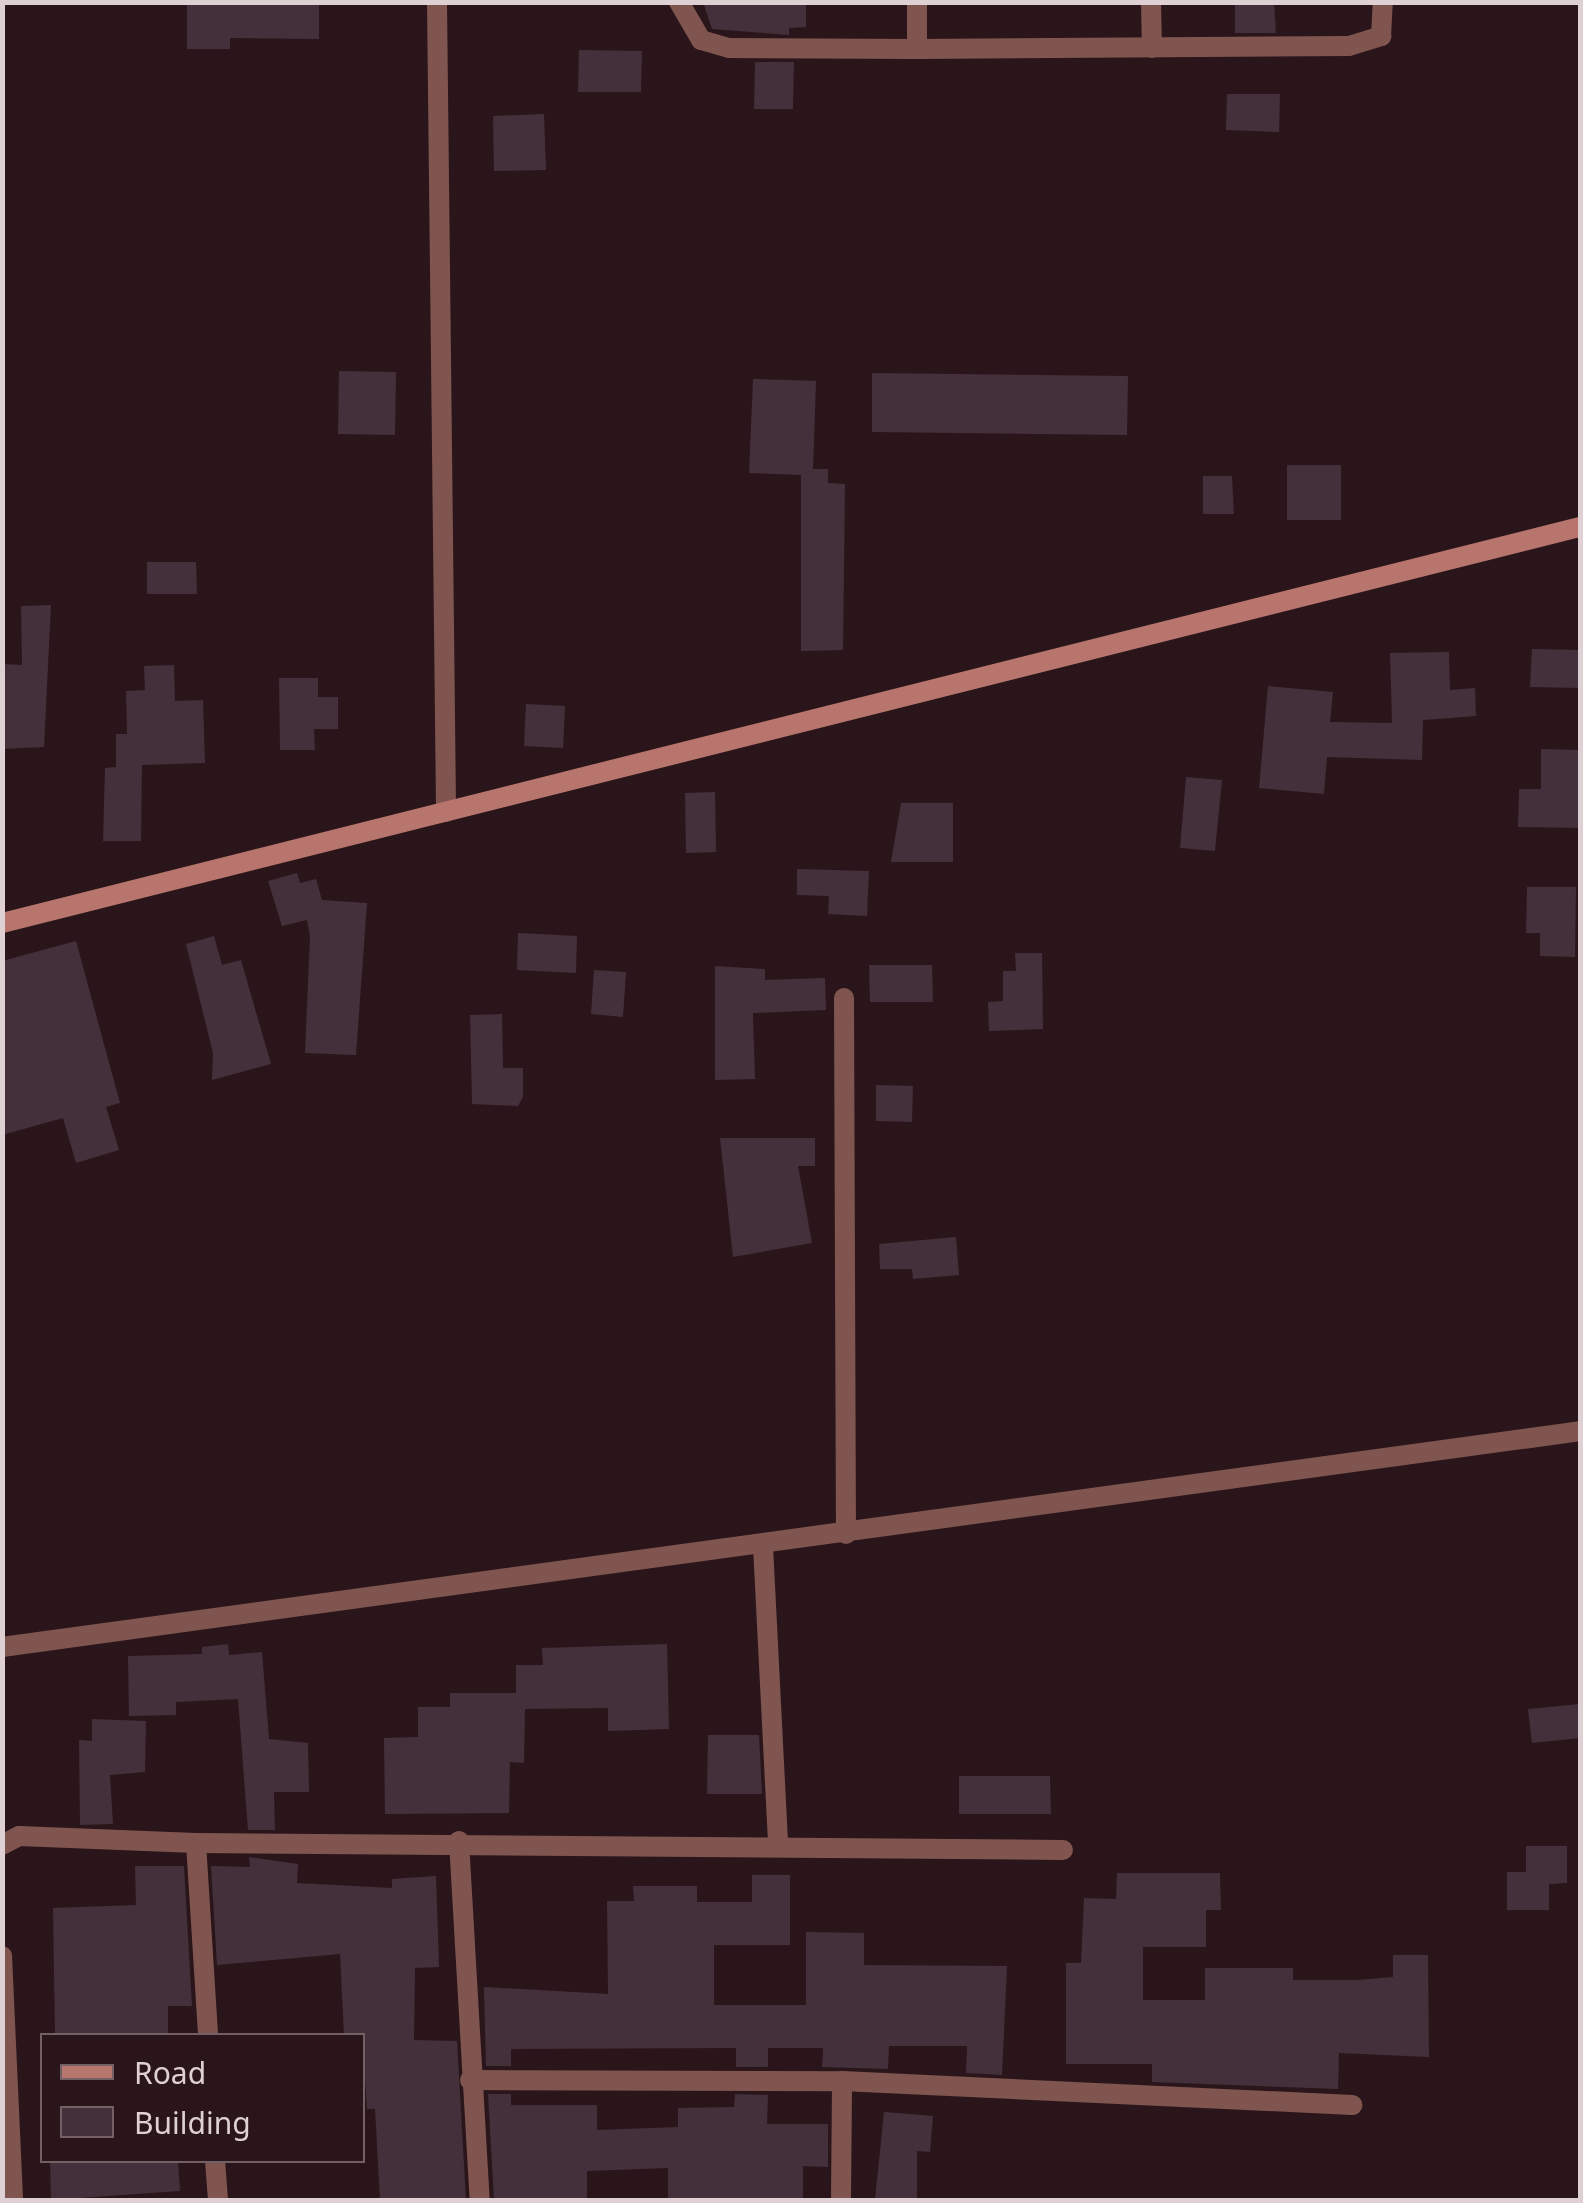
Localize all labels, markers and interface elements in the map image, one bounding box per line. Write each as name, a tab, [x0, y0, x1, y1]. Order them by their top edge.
legend	[40, 2033, 365, 2163]
text: Road	[134, 2052, 206, 2093]
text: Building	[134, 2102, 251, 2143]

